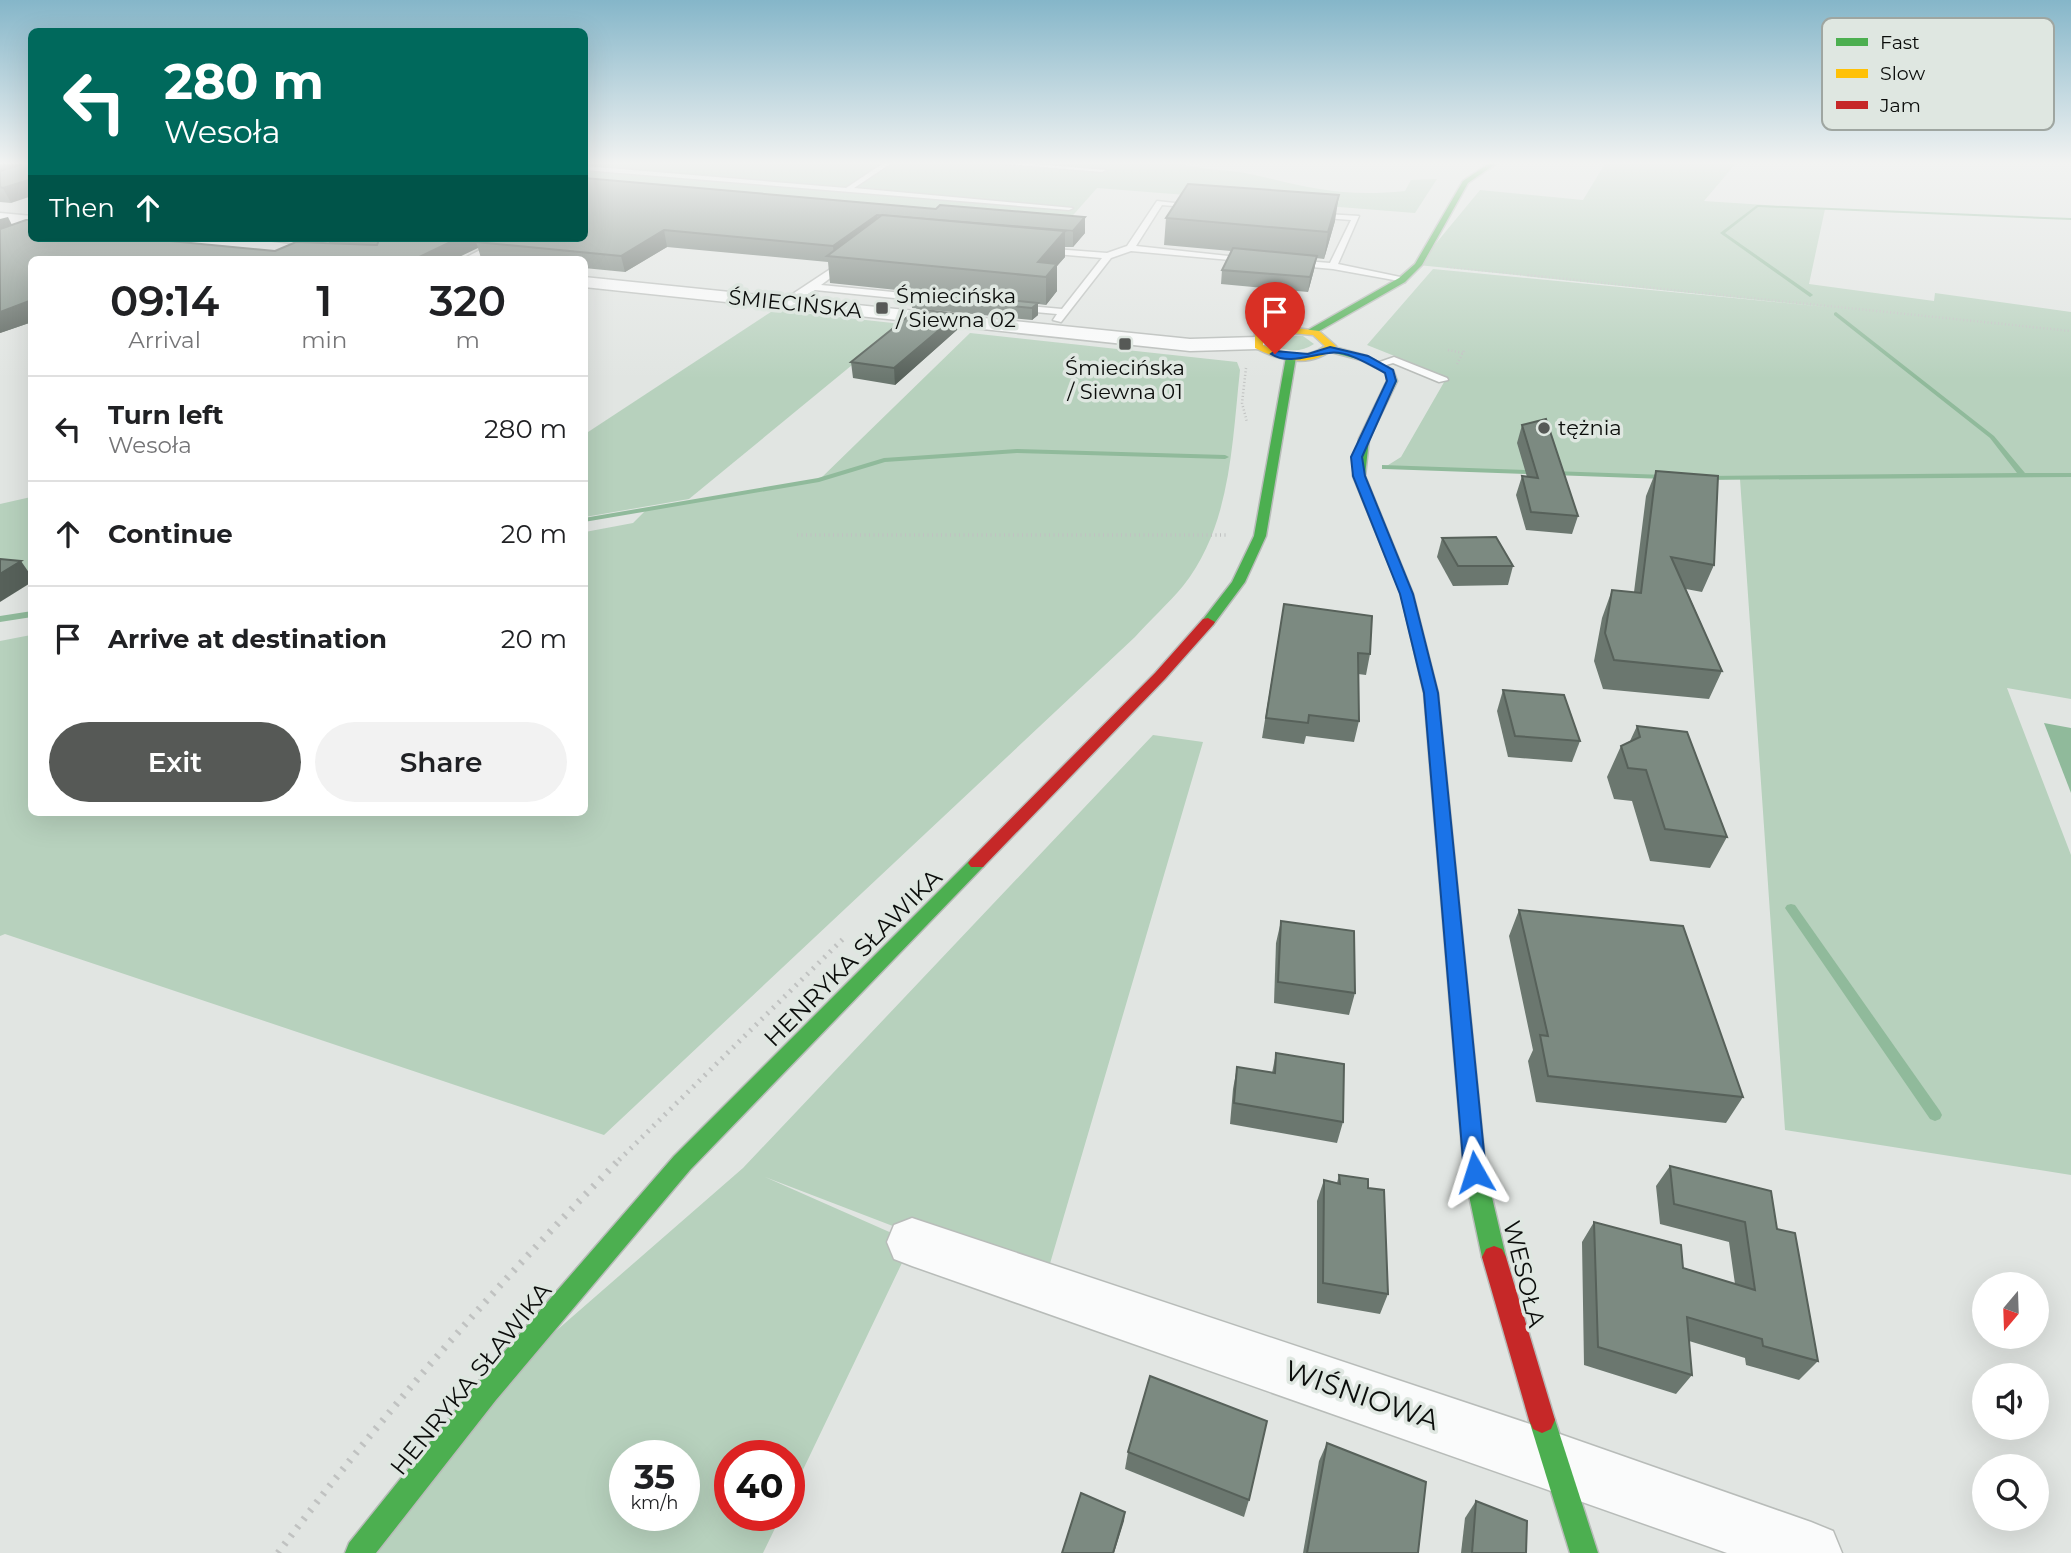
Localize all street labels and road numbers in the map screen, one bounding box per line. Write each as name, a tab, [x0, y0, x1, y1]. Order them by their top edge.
street label: ŚMIECIŃSKA	[727, 284, 864, 323]
street label: HENRYKA SŁAWIKA	[758, 862, 948, 1053]
street label: WESOŁA	[1497, 1218, 1552, 1331]
street label: HENRYKA SŁAWIKA	[384, 1276, 558, 1481]
street label: WIŚNIOWA	[1281, 1353, 1444, 1438]

